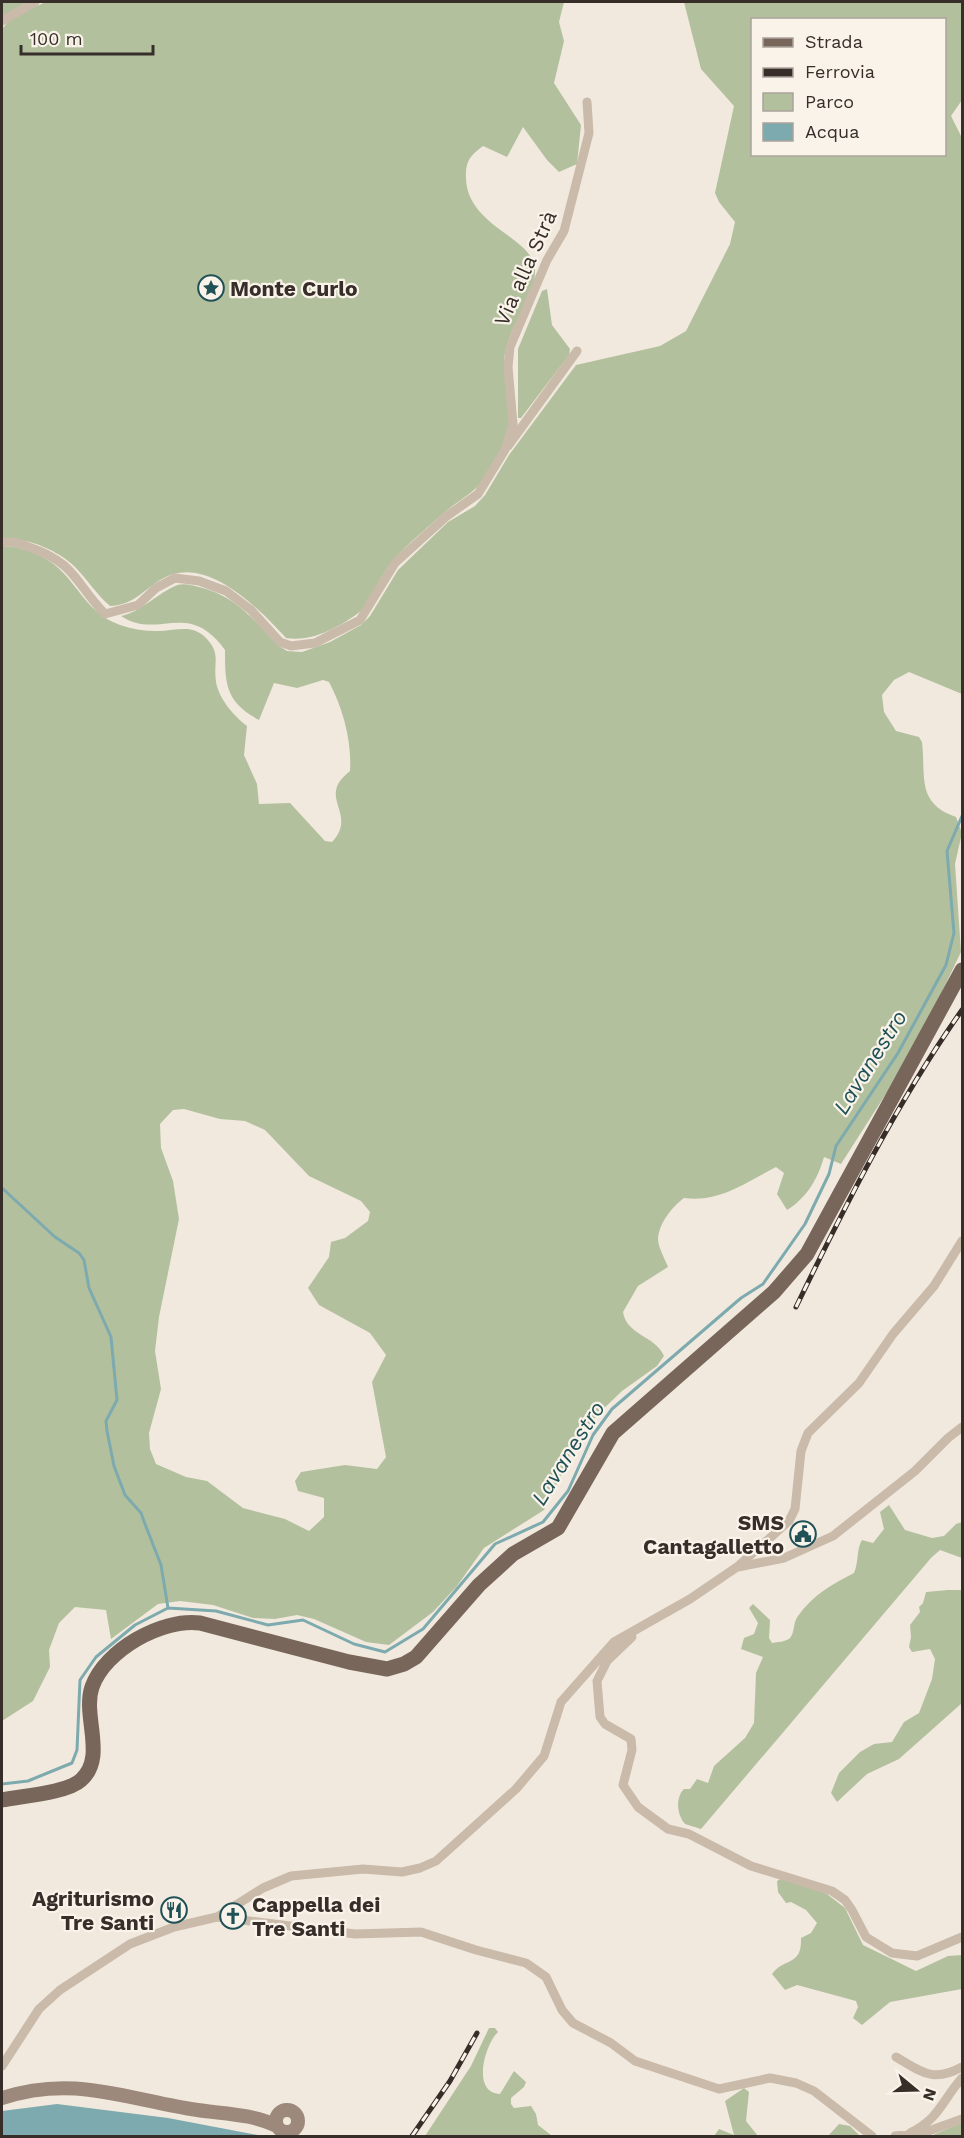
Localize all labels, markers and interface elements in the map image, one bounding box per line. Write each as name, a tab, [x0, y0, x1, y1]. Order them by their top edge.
scale bar	[21, 18, 153, 56]
legend	[751, 18, 946, 156]
text: 100 m	[30, 28, 83, 49]
text: Strada	[805, 31, 863, 52]
text: Ferrovia	[805, 61, 875, 82]
text: Parco	[805, 91, 854, 112]
text: Acqua	[805, 121, 859, 142]
street label: Via alla Strà	[488, 206, 562, 329]
place icon: Monte Curlo	[196, 273, 226, 303]
place label: Monte Curlo	[230, 276, 358, 301]
water label: Lavanestro	[828, 1005, 912, 1119]
water label: Lavanestro	[526, 1396, 610, 1510]
place label: SMS Cantagalletto	[643, 1510, 784, 1559]
public building icon: SMS Cantagalletto	[788, 1519, 818, 1549]
place label: Agriturismo Tre Santi	[32, 1886, 154, 1935]
place label: Cappella dei Tre Santi	[252, 1892, 380, 1941]
restaurant icon: Agriturismo Tre Santi	[159, 1895, 189, 1925]
church icon: Cappella dei Tre Santi	[218, 1901, 248, 1931]
north arrow	[886, 2060, 946, 2120]
text: N	[919, 2086, 941, 2103]

